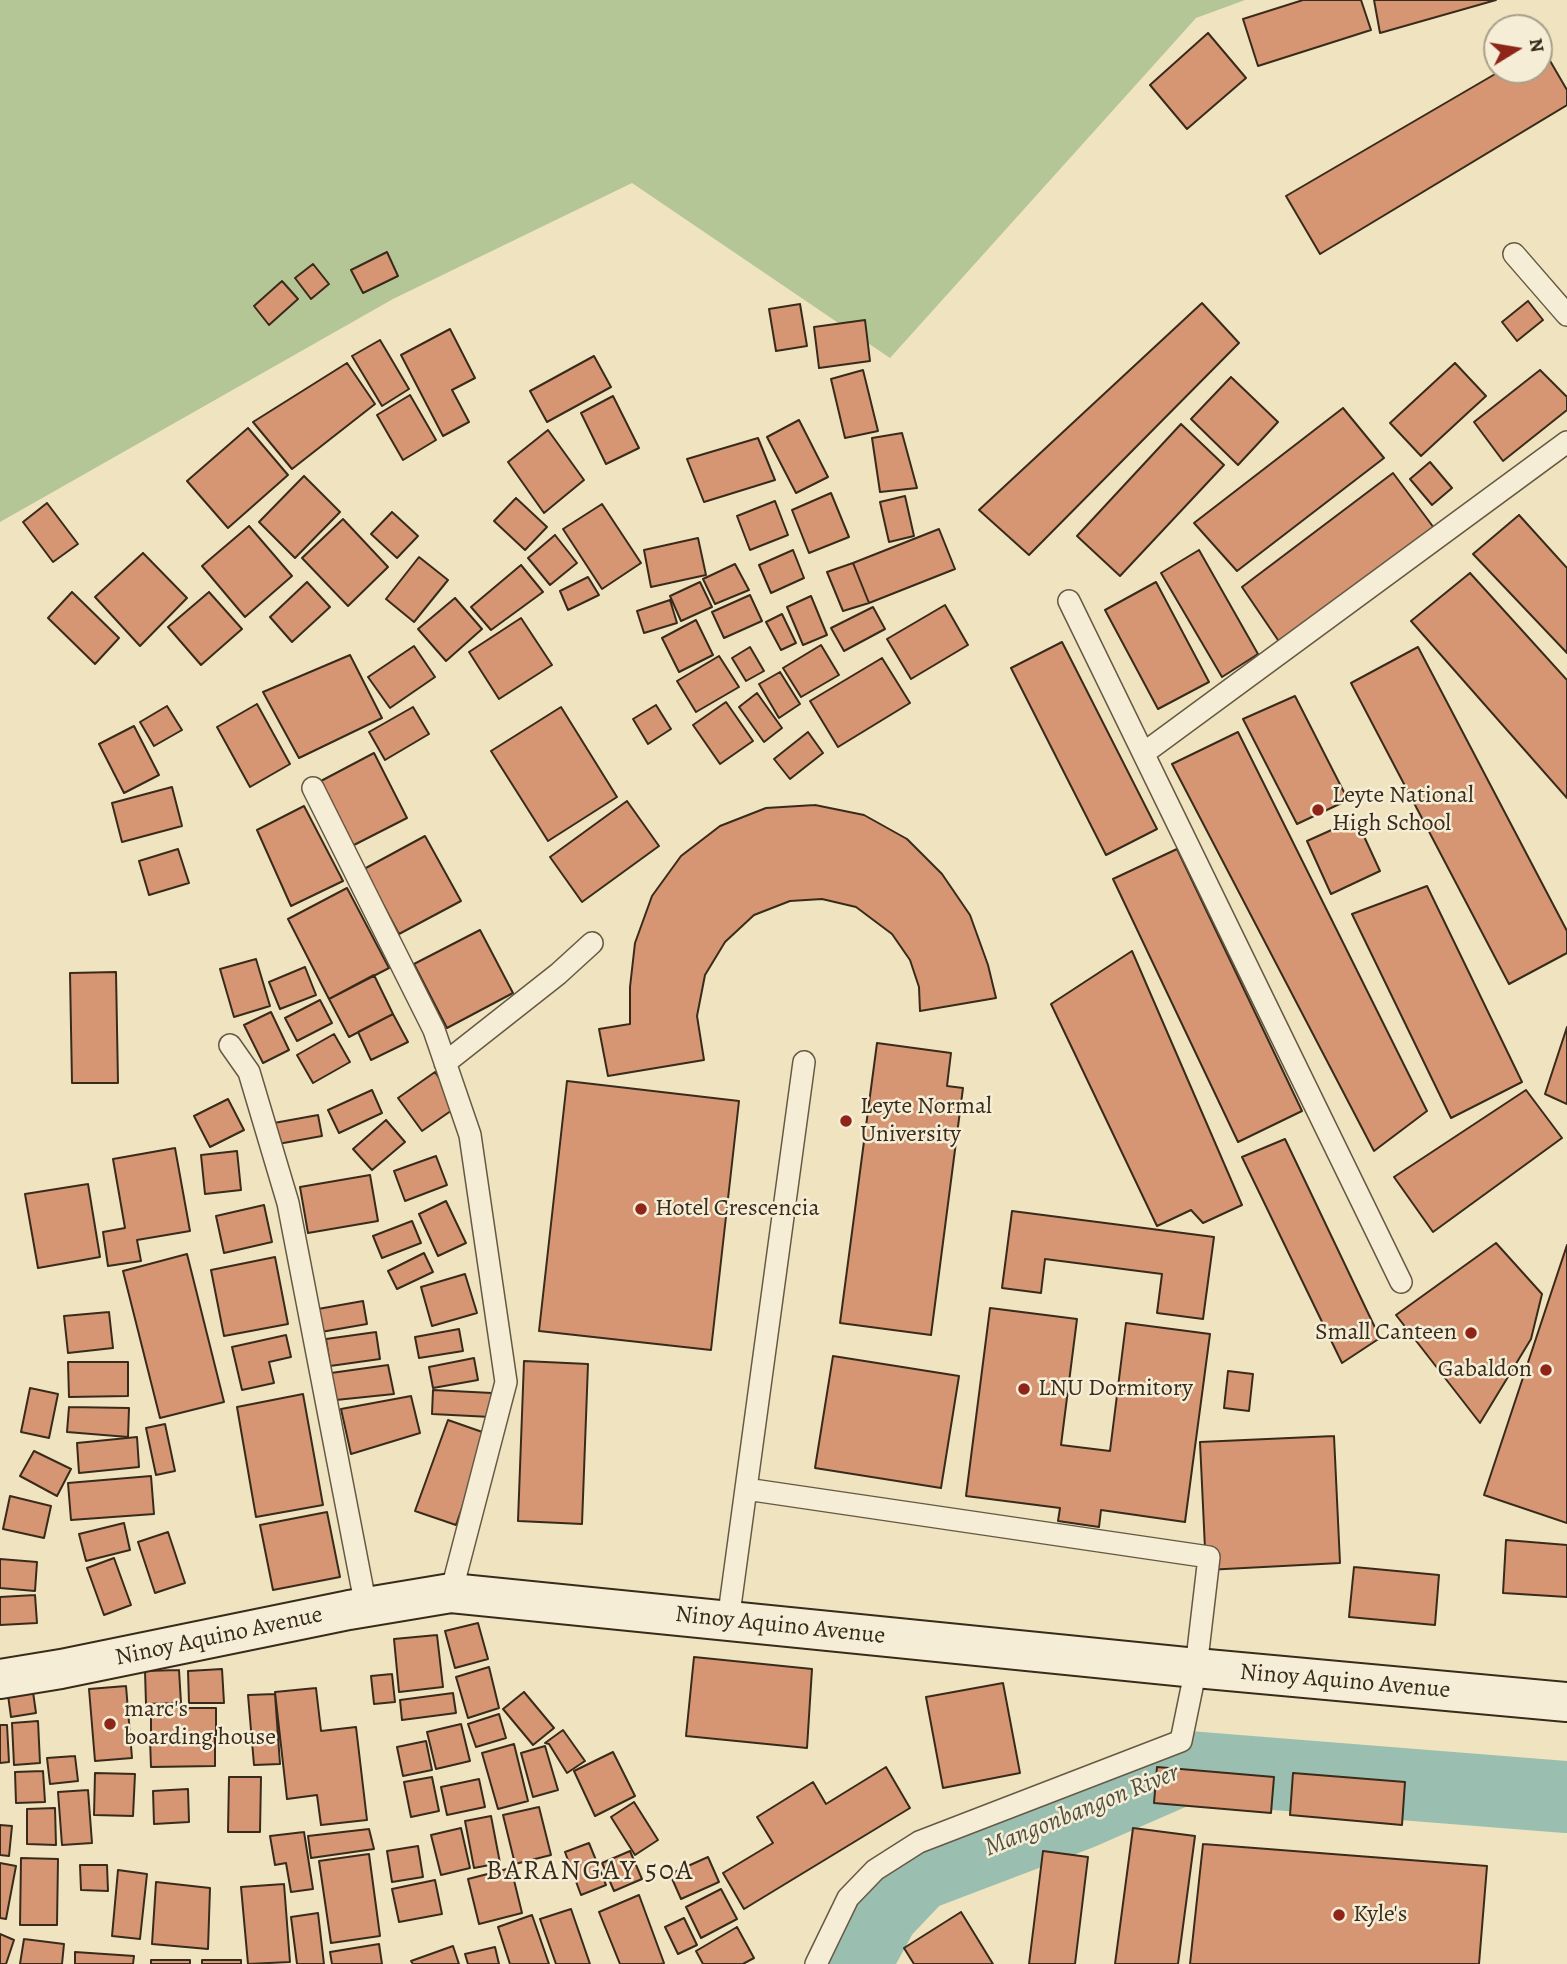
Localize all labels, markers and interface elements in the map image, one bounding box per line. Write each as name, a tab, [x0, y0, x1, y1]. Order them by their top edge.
north arrow	[1483, 14, 1553, 84]
text: N	[1523, 36, 1551, 55]
place label: Leyte National High School	[1332, 782, 1474, 838]
marker: Leyte National High School	[1310, 802, 1326, 818]
place label: Leyte Normal University	[860, 1093, 992, 1149]
marker: Leyte Normal University	[838, 1113, 854, 1129]
place label: Hotel Crescencia	[655, 1195, 820, 1223]
marker: Hotel Crescencia	[633, 1201, 649, 1217]
place label: Small Canteen	[1315, 1319, 1457, 1347]
marker: Small Canteen	[1463, 1325, 1479, 1341]
place label: Gabaldon	[1438, 1356, 1532, 1384]
marker: Gabaldon	[1538, 1362, 1554, 1378]
place label: LNU Dormitory	[1038, 1375, 1193, 1403]
marker: LNU Dormitory	[1016, 1381, 1032, 1397]
street label: Ninoy Aquino Avenue	[113, 1601, 325, 1673]
street label: Ninoy Aquino Avenue	[674, 1601, 886, 1651]
street label: Ninoy Aquino Avenue	[1239, 1658, 1451, 1706]
place label: marc's boarding house	[124, 1696, 276, 1752]
marker: marc's boarding house	[102, 1716, 118, 1732]
water label: Mangonbangon River	[980, 1758, 1184, 1864]
district label: BARANGAY 50A	[487, 1855, 693, 1889]
place label: Kyle's	[1353, 1901, 1407, 1929]
marker: Kyle's	[1331, 1907, 1347, 1923]

